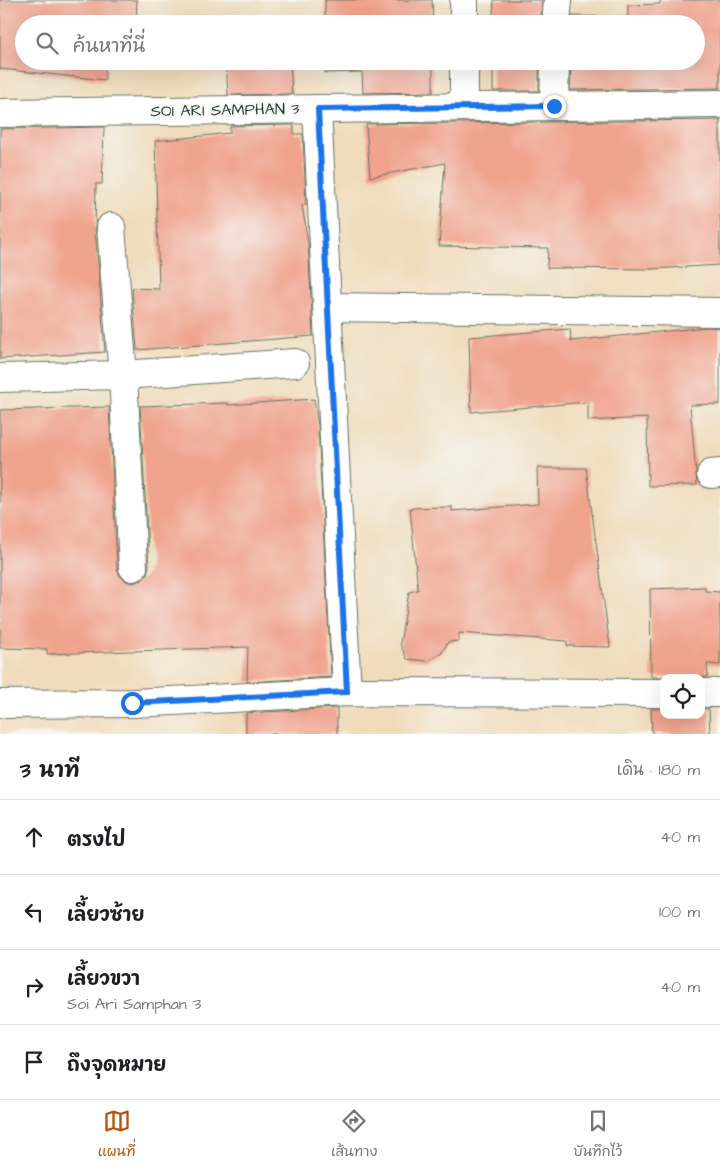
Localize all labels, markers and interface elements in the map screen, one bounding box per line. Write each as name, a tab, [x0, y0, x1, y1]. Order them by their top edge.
search box	[15, 15, 705, 70]
icon: search	[33, 29, 61, 57]
text: ค้นหาที่นี่	[73, 33, 145, 60]
route end	[543, 95, 566, 118]
street label: SOI ARI SAMPHAN 3	[150, 98, 300, 122]
map controls	[660, 674, 705, 719]
button: locate	[660, 674, 705, 719]
route start	[121, 692, 144, 715]
text: 3 นาที	[20, 756, 80, 785]
text: เดิน · 180 m	[617, 759, 700, 781]
icon: ahead	[20, 823, 48, 851]
text: 40 m	[660, 826, 700, 848]
text: ตรงไป	[67, 827, 125, 854]
icon: left	[20, 898, 48, 926]
text: 100 m	[659, 901, 700, 923]
text: เลี้ยวซ้าย	[67, 902, 144, 929]
text: เลี้ยวขวา	[67, 966, 140, 993]
icon: right	[20, 973, 48, 1001]
text: 40 m	[660, 976, 700, 998]
text: Soi Ari Samphan 3	[67, 993, 201, 1015]
icon: arrive	[20, 1048, 48, 1076]
text: ถึงจุดหมาย	[67, 1052, 166, 1079]
tab: แผนที่	[98, 1107, 136, 1162]
tab: เส้นทาง	[331, 1107, 377, 1162]
tab: บันทึกไว้	[573, 1107, 622, 1162]

